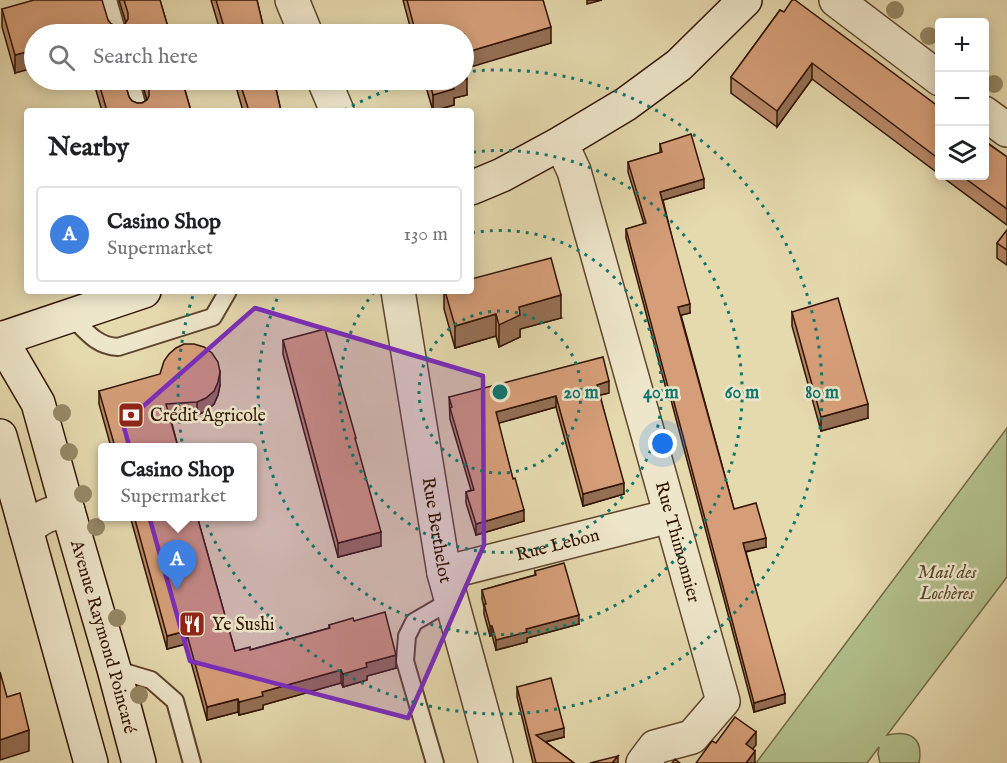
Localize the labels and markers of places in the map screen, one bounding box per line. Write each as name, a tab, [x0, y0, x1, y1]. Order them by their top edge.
centre of rings	[490, 382, 510, 402]
bank icon: Crédit Agricole	[116, 400, 146, 430]
place label: Crédit Agricole	[150, 405, 266, 428]
pin: A	[158, 540, 196, 590]
restaurant icon: Ye Sushi	[177, 609, 207, 639]
place label: Ye Sushi	[212, 614, 275, 637]

